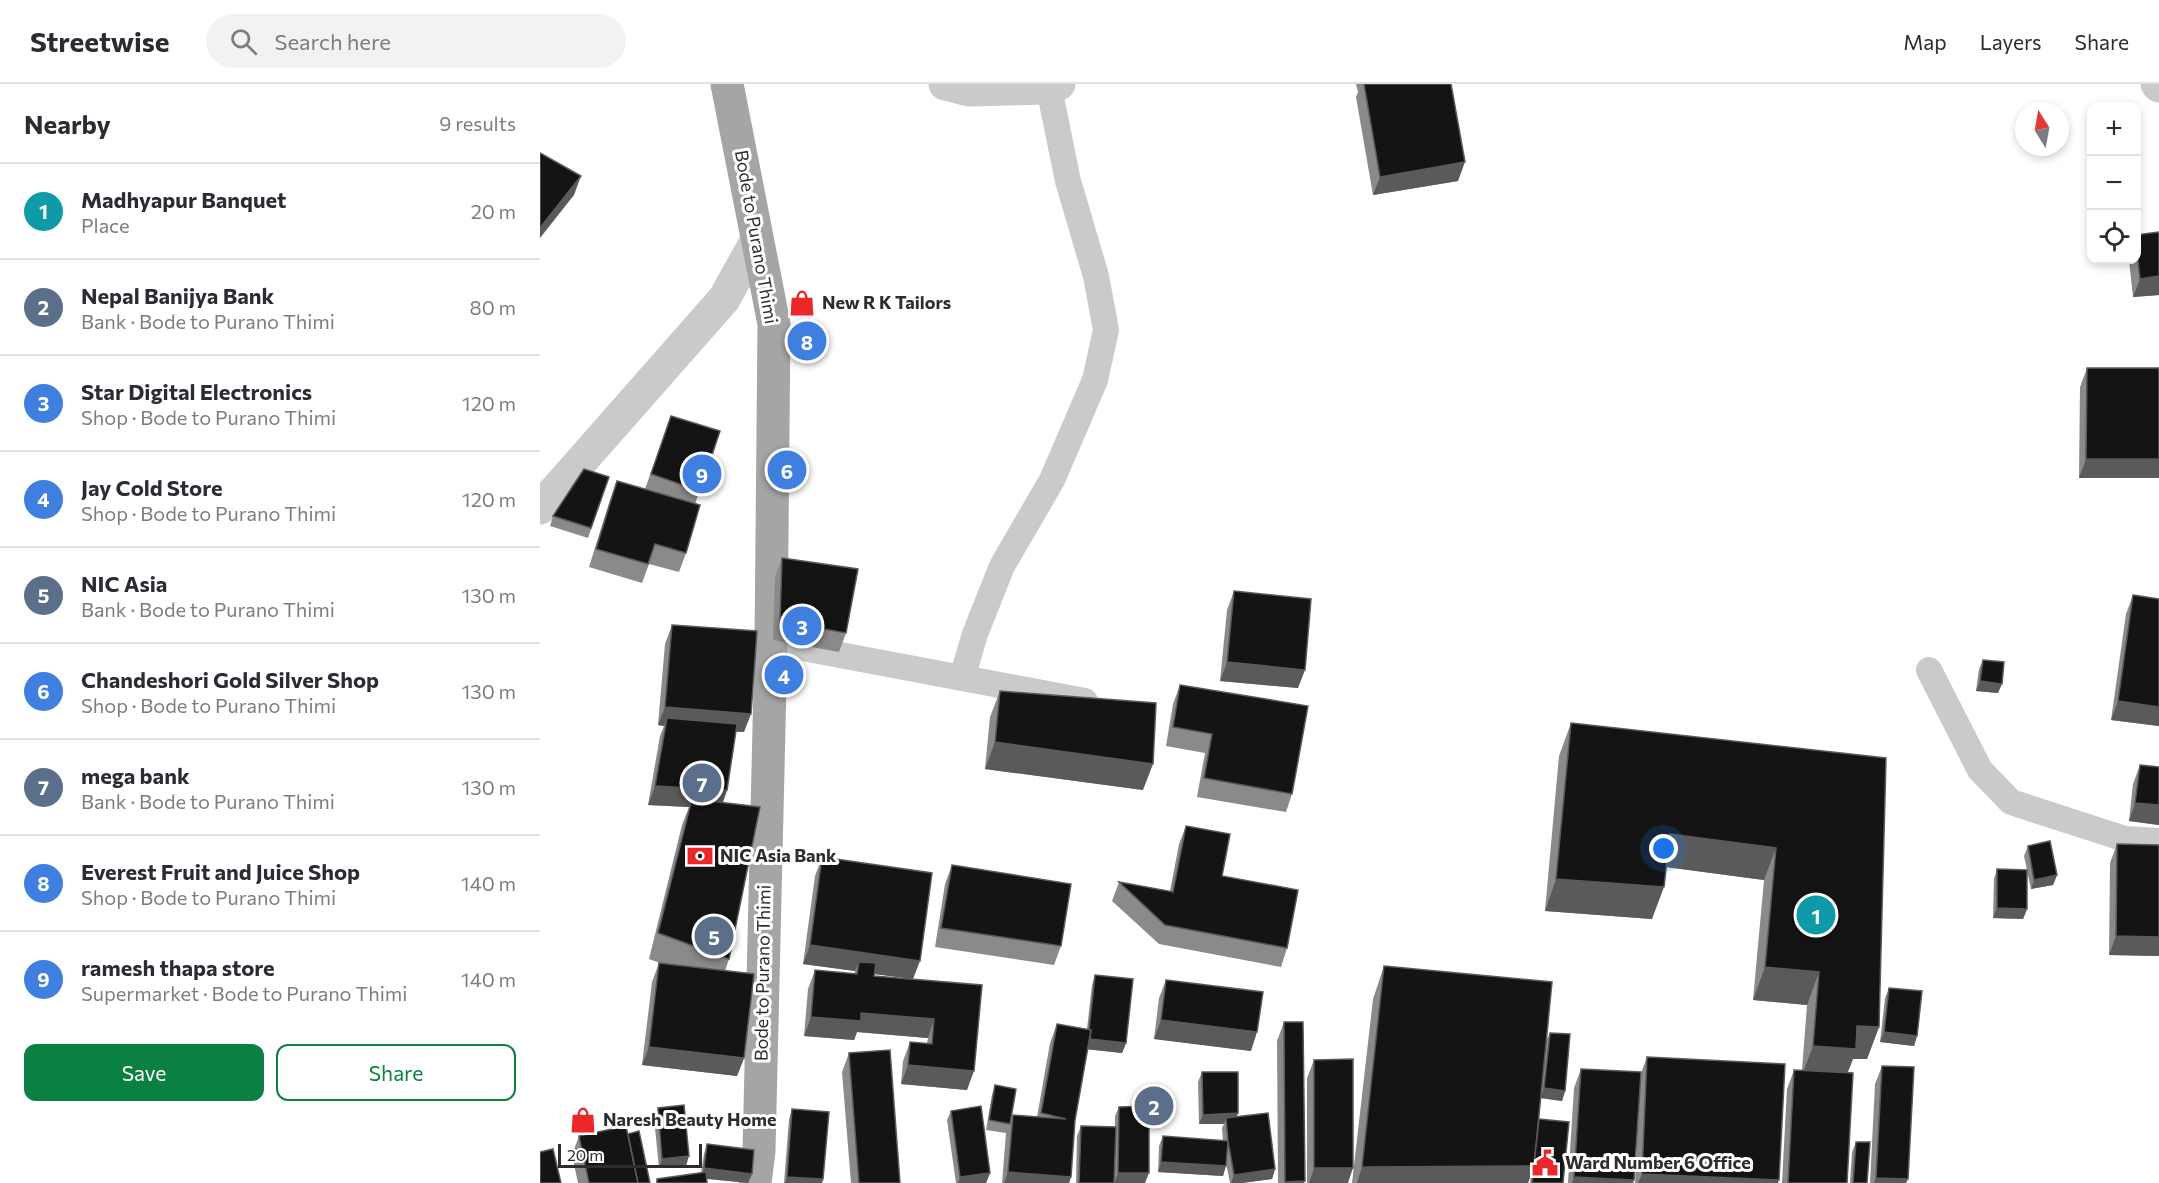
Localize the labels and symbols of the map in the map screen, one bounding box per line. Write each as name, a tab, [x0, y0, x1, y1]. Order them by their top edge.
north arrow	[2015, 102, 2069, 156]
street label: Bode to Purano Thimi	[731, 148, 783, 326]
shop icon: New R K Tailors	[787, 288, 817, 318]
place label: New R K Tailors	[822, 291, 951, 313]
pin: 8	[788, 318, 826, 364]
pin: 6	[768, 448, 806, 492]
pin: 9	[682, 452, 722, 496]
pin: 3	[782, 604, 822, 648]
pin: 4	[764, 652, 804, 698]
pin: 7	[682, 760, 722, 806]
your location	[1649, 834, 1678, 863]
bank icon: NIC Asia Bank	[685, 841, 715, 871]
place label: NIC Asia Bank	[720, 844, 837, 866]
street label: Bode to Purano Thimi	[749, 885, 775, 1061]
pin: 1	[1796, 892, 1836, 938]
pin: 5	[694, 914, 734, 958]
pin: 2	[1134, 1084, 1174, 1128]
shop icon: Naresh Beauty Home	[568, 1105, 598, 1135]
place label: Naresh Beauty Home	[603, 1108, 776, 1130]
scale bar	[558, 1141, 702, 1168]
public building icon: Ward Number 6 Office	[1530, 1148, 1560, 1178]
place label: Ward Number 6 Office	[1565, 1151, 1751, 1173]

